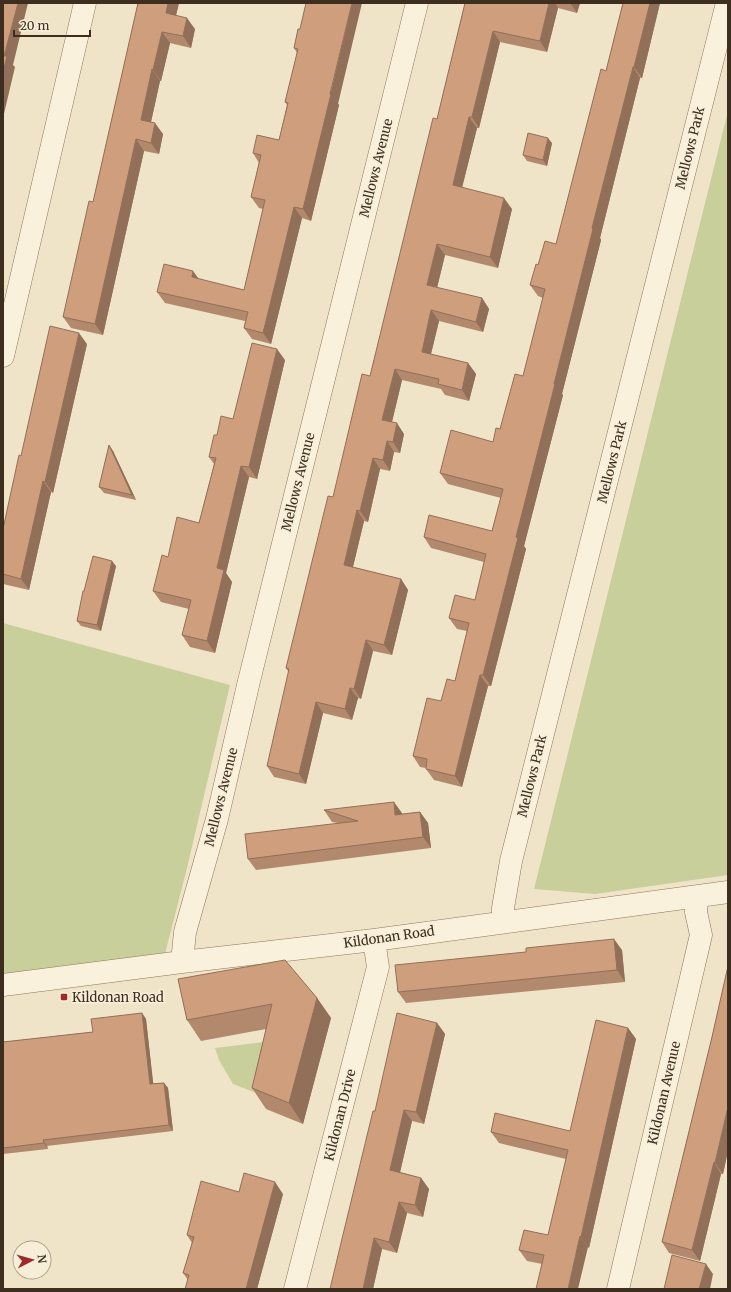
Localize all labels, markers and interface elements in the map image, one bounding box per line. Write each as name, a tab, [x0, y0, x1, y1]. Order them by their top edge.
scale bar	[14, 12, 90, 38]
text: 20 m	[20, 18, 49, 33]
street label: Mellows Park	[672, 104, 709, 191]
street label: Mellows Avenue	[356, 117, 397, 219]
street label: Mellows Park	[594, 418, 631, 505]
street label: Mellows Avenue	[278, 431, 319, 533]
street label: Mellows Park	[514, 732, 551, 819]
street label: Mellows Avenue	[201, 746, 242, 848]
street label: Kildonan Road	[342, 922, 436, 952]
place label: Kildonan Road	[72, 989, 164, 1006]
marker: Kildonan Road	[59, 992, 69, 1002]
street label: Kildonan Avenue	[644, 1039, 684, 1147]
street label: Kildonan Drive	[320, 1067, 360, 1163]
north arrow	[12, 1240, 52, 1280]
text: N	[35, 1254, 49, 1264]

